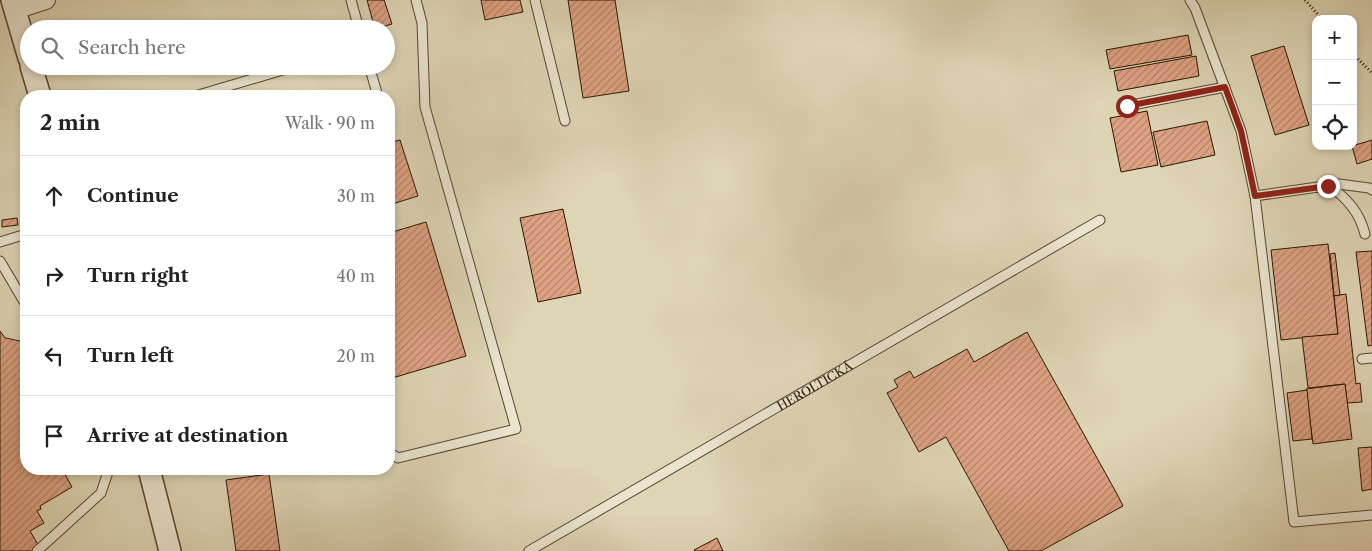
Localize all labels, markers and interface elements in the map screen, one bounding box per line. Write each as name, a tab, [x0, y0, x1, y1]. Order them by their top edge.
map controls	[1312, 15, 1357, 150]
button: +	[1312, 15, 1357, 60]
search box	[20, 20, 395, 75]
icon: search	[38, 34, 66, 62]
text: Search here	[78, 36, 186, 59]
button: −	[1312, 60, 1357, 105]
route start	[1116, 95, 1139, 118]
button: locate	[1312, 105, 1357, 150]
text: 2 min	[40, 110, 100, 135]
text: Walk · 90 m	[285, 113, 375, 133]
route end	[1317, 175, 1340, 198]
icon: ahead	[40, 182, 68, 210]
text: Continue	[87, 184, 179, 207]
text: 30 m	[337, 186, 375, 206]
icon: right	[40, 262, 68, 290]
text: Turn right	[87, 264, 188, 287]
text: 40 m	[336, 266, 375, 286]
icon: left	[40, 342, 68, 370]
text: Turn left	[87, 344, 174, 367]
text: 20 m	[336, 346, 375, 366]
street label: HEROLTICKÁ	[774, 356, 856, 413]
icon: arrive	[40, 422, 68, 450]
text: Arrive at destination	[87, 424, 288, 447]

